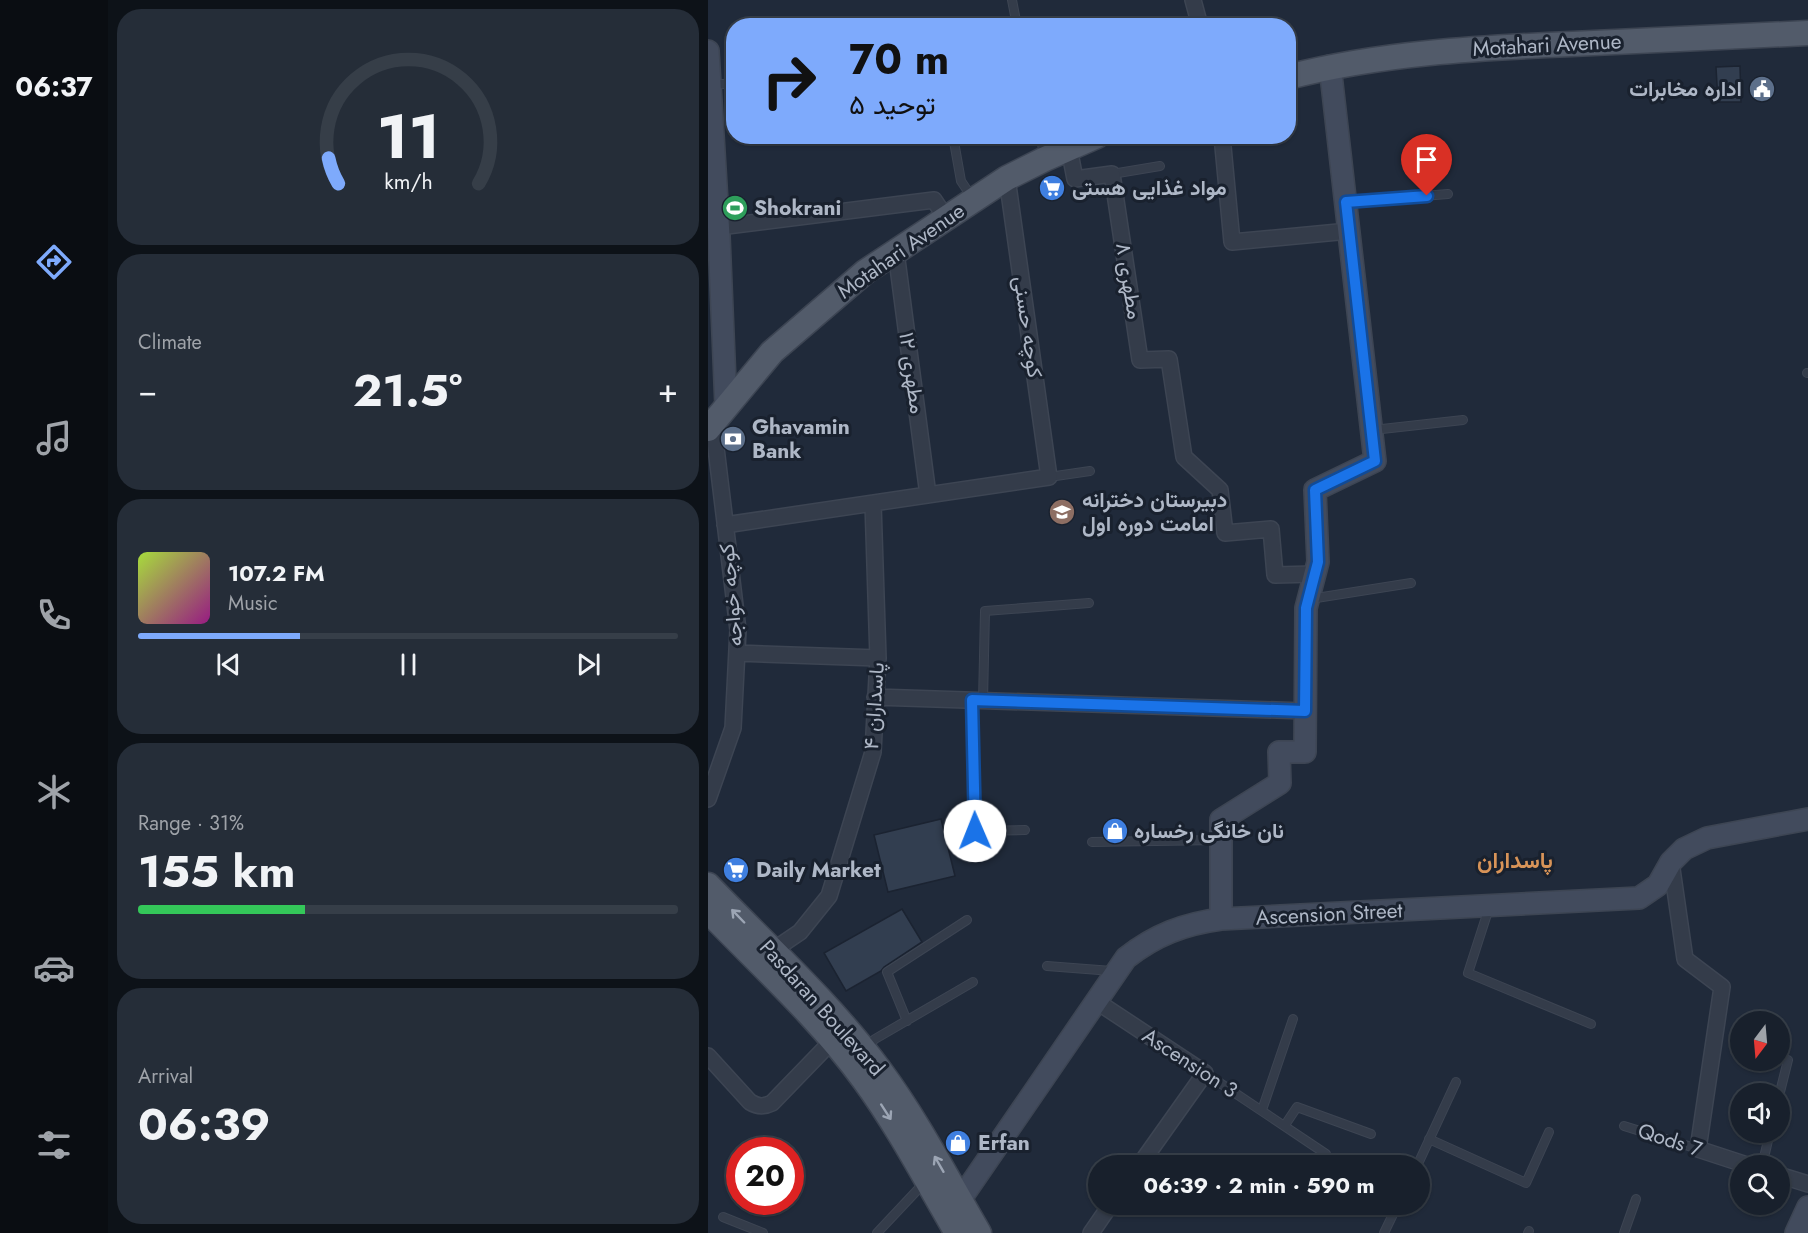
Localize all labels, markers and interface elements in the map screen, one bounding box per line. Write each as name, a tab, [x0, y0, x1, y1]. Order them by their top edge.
street label: Motahari Avenue	[1472, 26, 1622, 64]
text: 70 m	[849, 29, 949, 90]
icon: right	[750, 42, 828, 120]
text: 06:37	[15, 67, 93, 106]
place label: اداره مخابرات	[1629, 74, 1742, 104]
public building icon: اداره مخابرات	[1747, 74, 1777, 104]
text: توحید ۵	[849, 85, 936, 124]
text: 11	[376, 91, 440, 181]
pin	[1401, 134, 1452, 196]
icon: arrive	[1410, 143, 1443, 176]
text: km/h	[384, 166, 432, 197]
supermarket icon: مواد غذایی هستی	[1037, 173, 1067, 203]
place label: مواد غذایی هستی	[1072, 173, 1227, 203]
sports icon: Shokrani	[720, 193, 750, 223]
place label: Shokrani	[754, 193, 841, 223]
street label: Motahari Avenue	[831, 196, 971, 306]
street label: مطهری ۸	[1108, 240, 1150, 322]
icon: directions	[33, 241, 75, 283]
street label: کوچه حسنی	[1006, 274, 1050, 380]
text: Climate	[138, 328, 202, 357]
street label: مطهری ۱۲	[891, 330, 933, 416]
text: 21.5°	[353, 358, 462, 423]
text: −	[138, 367, 157, 414]
text: +	[658, 367, 678, 414]
place label: Ghavamin Bank	[752, 412, 850, 466]
icon: music	[33, 417, 75, 459]
bank icon: Ghavamin Bank	[718, 424, 748, 454]
place label: دبیرستان دخترانه امامت دوره اول	[1082, 485, 1227, 539]
school or university icon: دبیرستان دخترانه امامت دوره اول	[1047, 497, 1077, 527]
street label: کوچه خواجه	[712, 542, 750, 648]
text: 107.2 FM	[228, 557, 325, 589]
text: Music	[228, 589, 278, 618]
icon: phone	[33, 594, 75, 636]
icon: previous	[212, 648, 245, 681]
icon: pause	[392, 648, 425, 681]
icon: next	[572, 648, 605, 681]
street label: پاسداران ۴	[856, 661, 892, 751]
icon: climate	[33, 771, 75, 813]
position arrow	[943, 799, 1007, 863]
text: Range · 31%	[138, 809, 244, 838]
shop icon: نان خانگی رخساره	[1100, 816, 1130, 846]
place label: نان خانگی رخساره	[1134, 816, 1284, 846]
text: 155 km	[138, 839, 295, 904]
district label: پاسداران	[1477, 844, 1553, 876]
supermarket icon: Daily Market	[721, 855, 751, 885]
place label: Daily Market	[756, 855, 881, 885]
street label: Ascension Street	[1255, 895, 1403, 933]
one-way arrow	[731, 908, 745, 923]
street label: Pasdaran Boulevard	[753, 933, 891, 1083]
icon: car	[33, 947, 75, 989]
north arrow	[1730, 1011, 1790, 1071]
map controls	[1730, 1011, 1790, 1215]
street label: Ascension 3	[1136, 1021, 1244, 1105]
text: Arrival	[138, 1062, 193, 1091]
button: sound	[1730, 1083, 1790, 1143]
text: 06:39	[138, 1092, 270, 1157]
one-way arrow	[880, 1103, 892, 1120]
street label: Qods 7	[1634, 1116, 1706, 1164]
icon: filters	[33, 1124, 75, 1166]
shop icon: Erfan	[943, 1128, 973, 1158]
place label: Erfan	[978, 1128, 1030, 1158]
speed limit sign: 20	[726, 1137, 804, 1215]
button: search	[1730, 1155, 1790, 1215]
one-way arrow	[932, 1156, 944, 1173]
text: 06:39 · 2 min · 590 m	[1143, 1169, 1375, 1201]

